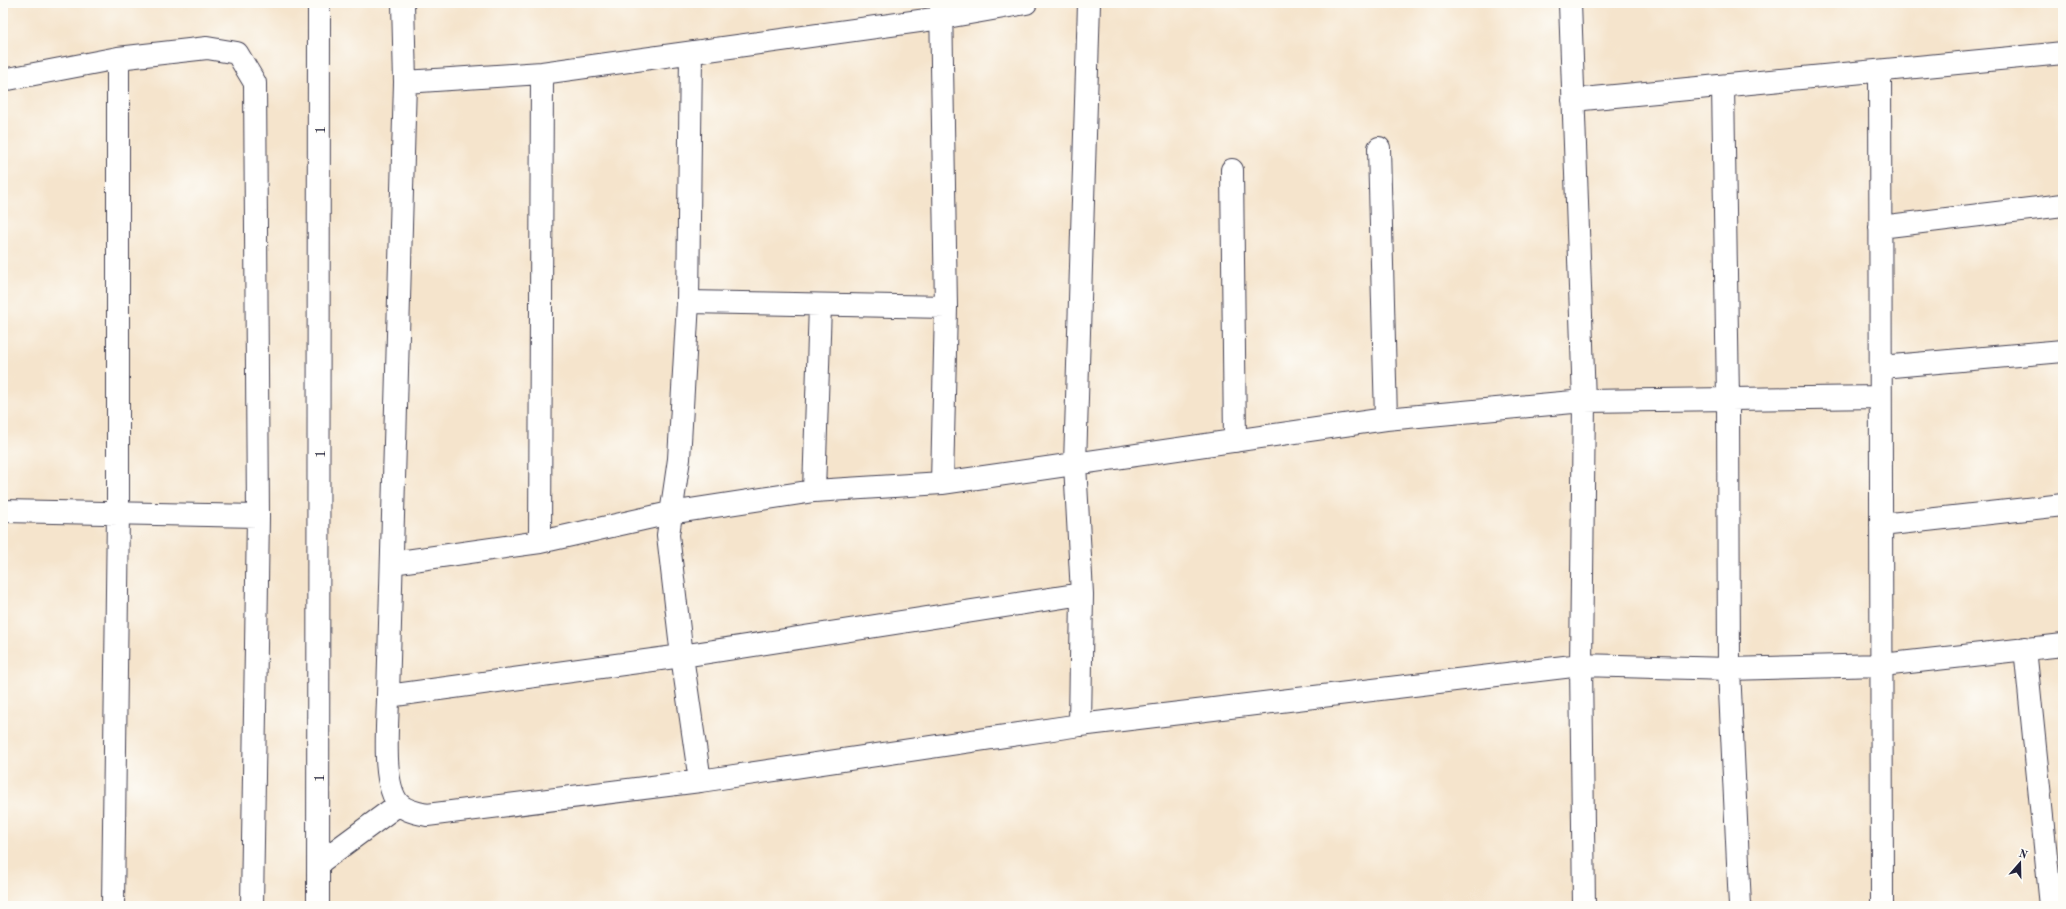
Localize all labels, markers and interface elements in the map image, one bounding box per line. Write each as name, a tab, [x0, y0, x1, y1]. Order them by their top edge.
street label: 1	[314, 126, 329, 134]
street label: 1	[314, 450, 329, 458]
street label: 1	[313, 774, 328, 782]
north arrow	[2000, 843, 2040, 883]
text: N	[2017, 848, 2029, 862]

